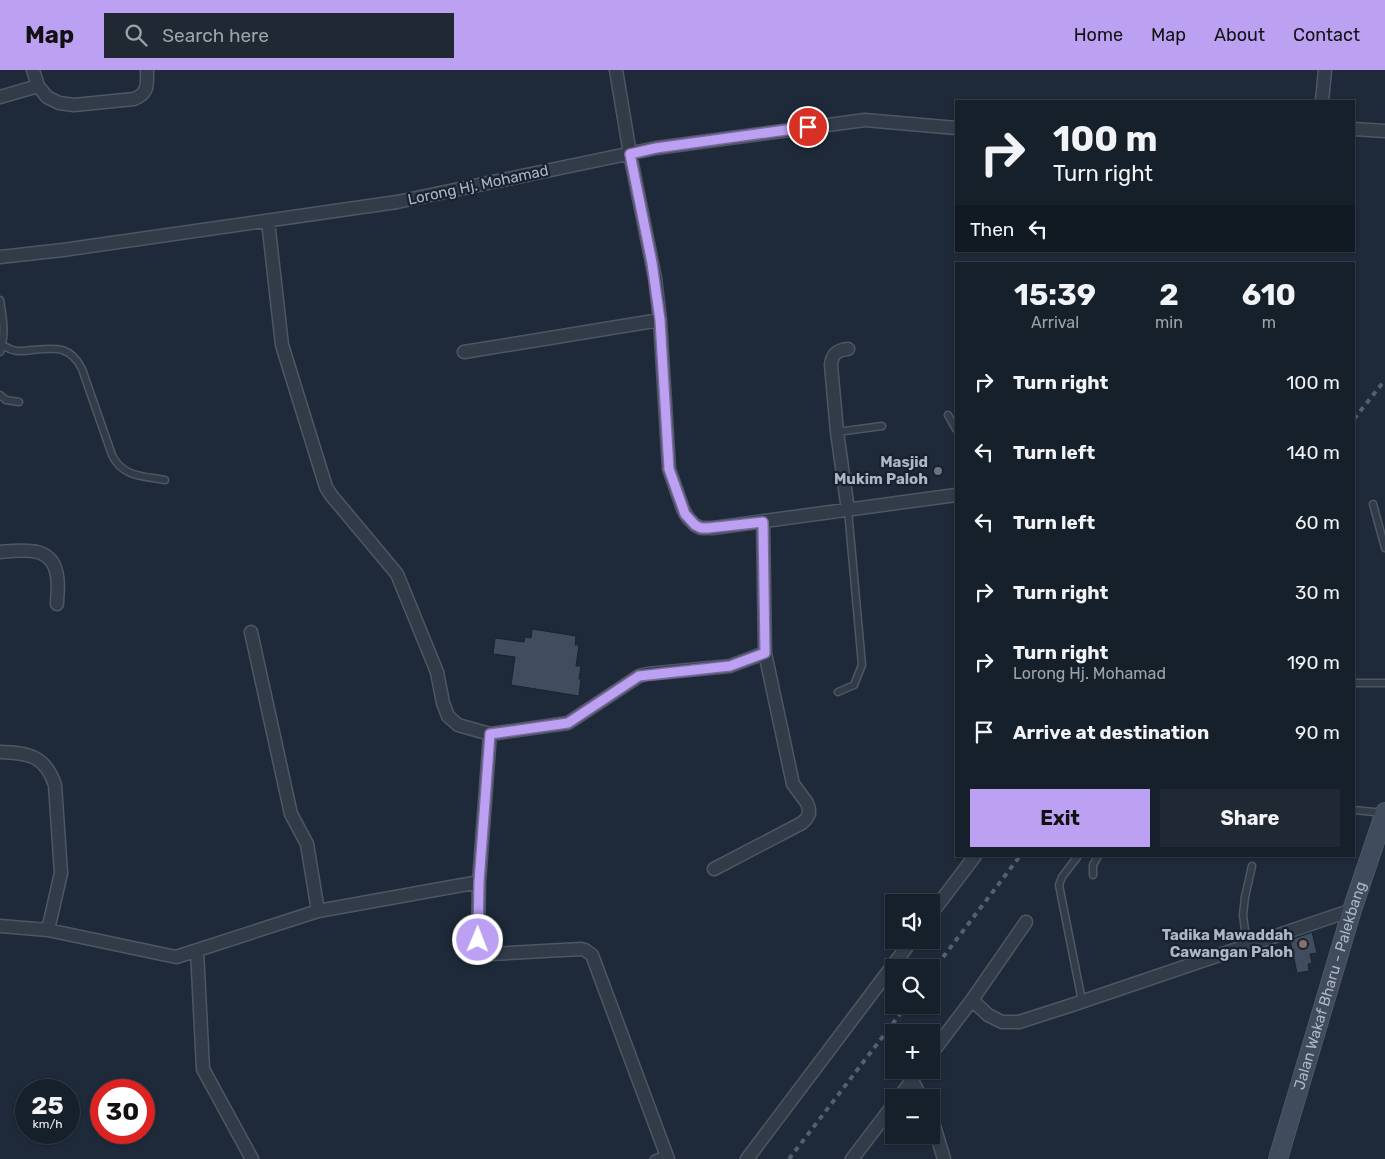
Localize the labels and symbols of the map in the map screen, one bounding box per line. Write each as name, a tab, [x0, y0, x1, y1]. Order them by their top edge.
pin	[787, 106, 829, 148]
street label: Lorong Hj. Mohamad	[406, 161, 550, 209]
place label: Masjid Mukim Paloh	[834, 453, 928, 488]
marker: Masjid Mukim Paloh	[932, 465, 944, 477]
street label: Jalan Wakaf Bharu - Palekbang	[1290, 879, 1370, 1092]
position arrow	[451, 913, 503, 965]
place label: Tadika Mawaddah Cawangan Paloh	[1162, 926, 1293, 961]
marker: Tadika Mawaddah Cawangan Paloh	[1297, 938, 1309, 950]
speed limit sign: 30	[90, 1079, 155, 1144]

